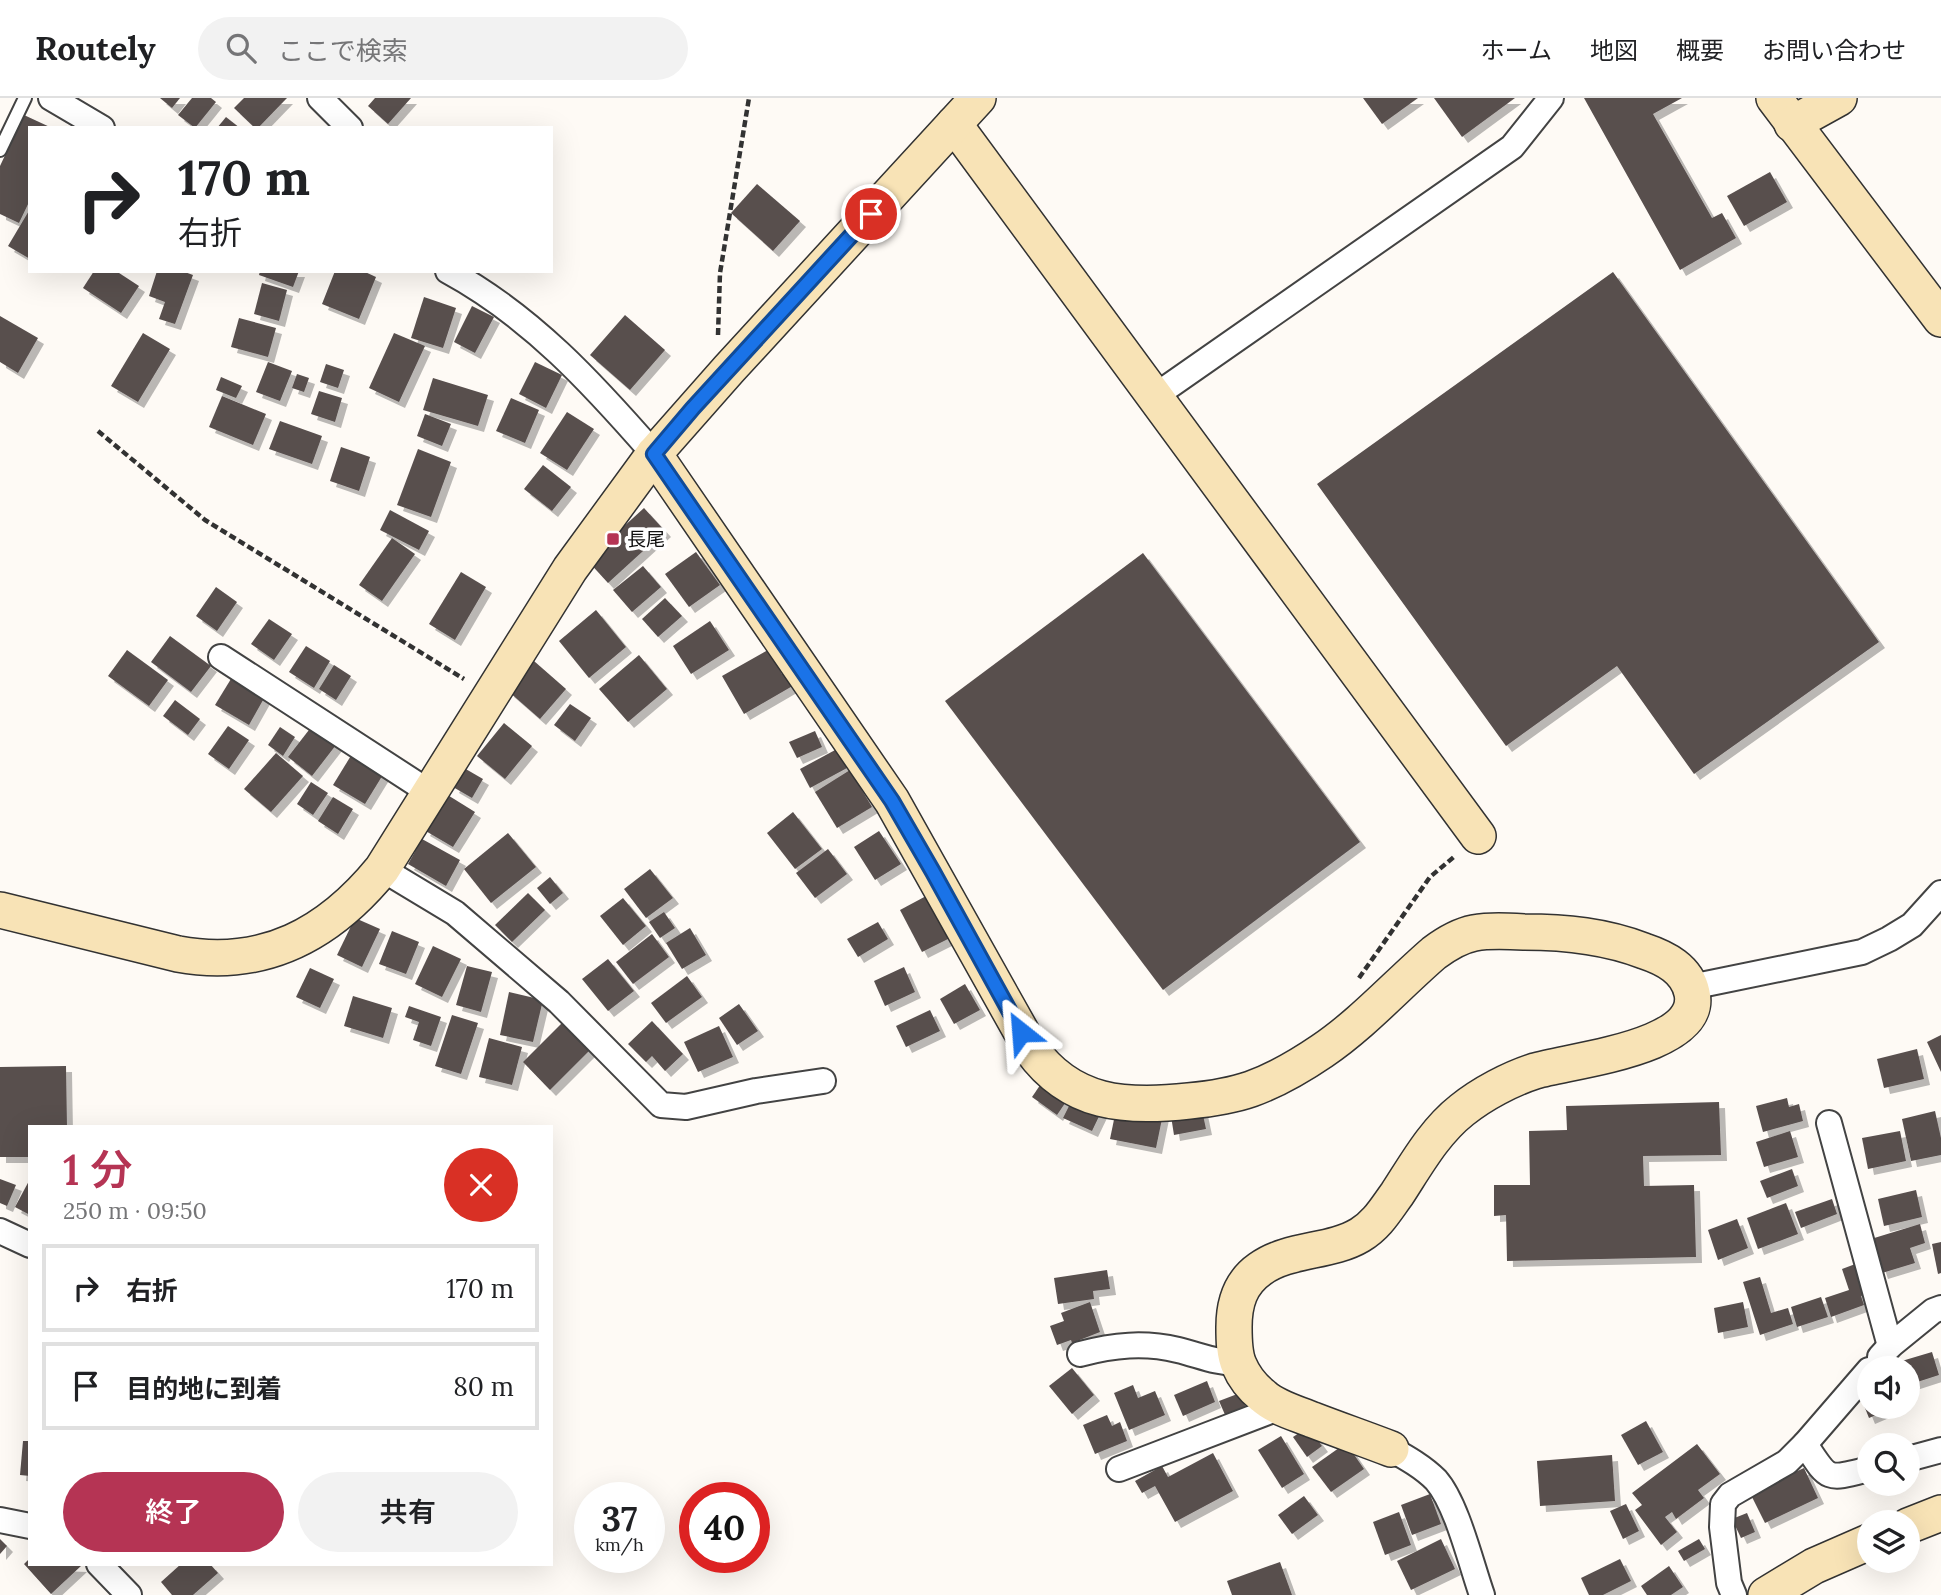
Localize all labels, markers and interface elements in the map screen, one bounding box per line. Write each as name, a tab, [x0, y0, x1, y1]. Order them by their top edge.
search box	[198, 17, 688, 80]
text: Routely	[35, 27, 156, 69]
icon: search	[222, 29, 260, 67]
text: ここで検索	[278, 34, 408, 67]
text: ホーム	[1481, 35, 1552, 66]
text: 地図	[1590, 35, 1638, 66]
text: 概要	[1676, 35, 1724, 66]
text: お問い合わせ	[1762, 35, 1906, 66]
text: 170 m	[178, 146, 310, 208]
icon: right	[63, 154, 154, 245]
pin	[841, 184, 901, 244]
icon: arrive	[852, 195, 890, 233]
text: 右折	[178, 212, 242, 253]
place label: 長尾	[627, 527, 665, 551]
marker: 長尾	[605, 531, 621, 547]
position arrow	[984, 995, 1058, 1069]
text: 1 分	[63, 1143, 133, 1197]
button: close	[444, 1148, 518, 1222]
text: 250 m · 09:50	[63, 1196, 207, 1225]
icon: right	[67, 1269, 105, 1307]
text: 170 m	[446, 1272, 514, 1305]
text: 右折	[126, 1274, 178, 1307]
map controls	[1857, 1356, 1920, 1573]
button: sound	[1857, 1356, 1920, 1419]
icon: arrive	[67, 1367, 105, 1405]
text: 80 m	[453, 1370, 514, 1403]
text: 目的地に到着	[126, 1372, 282, 1405]
button: search	[1857, 1433, 1920, 1496]
button: 終了	[63, 1472, 284, 1552]
button: 共有	[298, 1472, 518, 1552]
speed limit sign: 40	[679, 1482, 770, 1573]
text: 37	[601, 1496, 638, 1541]
button: layers	[1857, 1510, 1920, 1573]
text: km/h	[595, 1533, 644, 1556]

